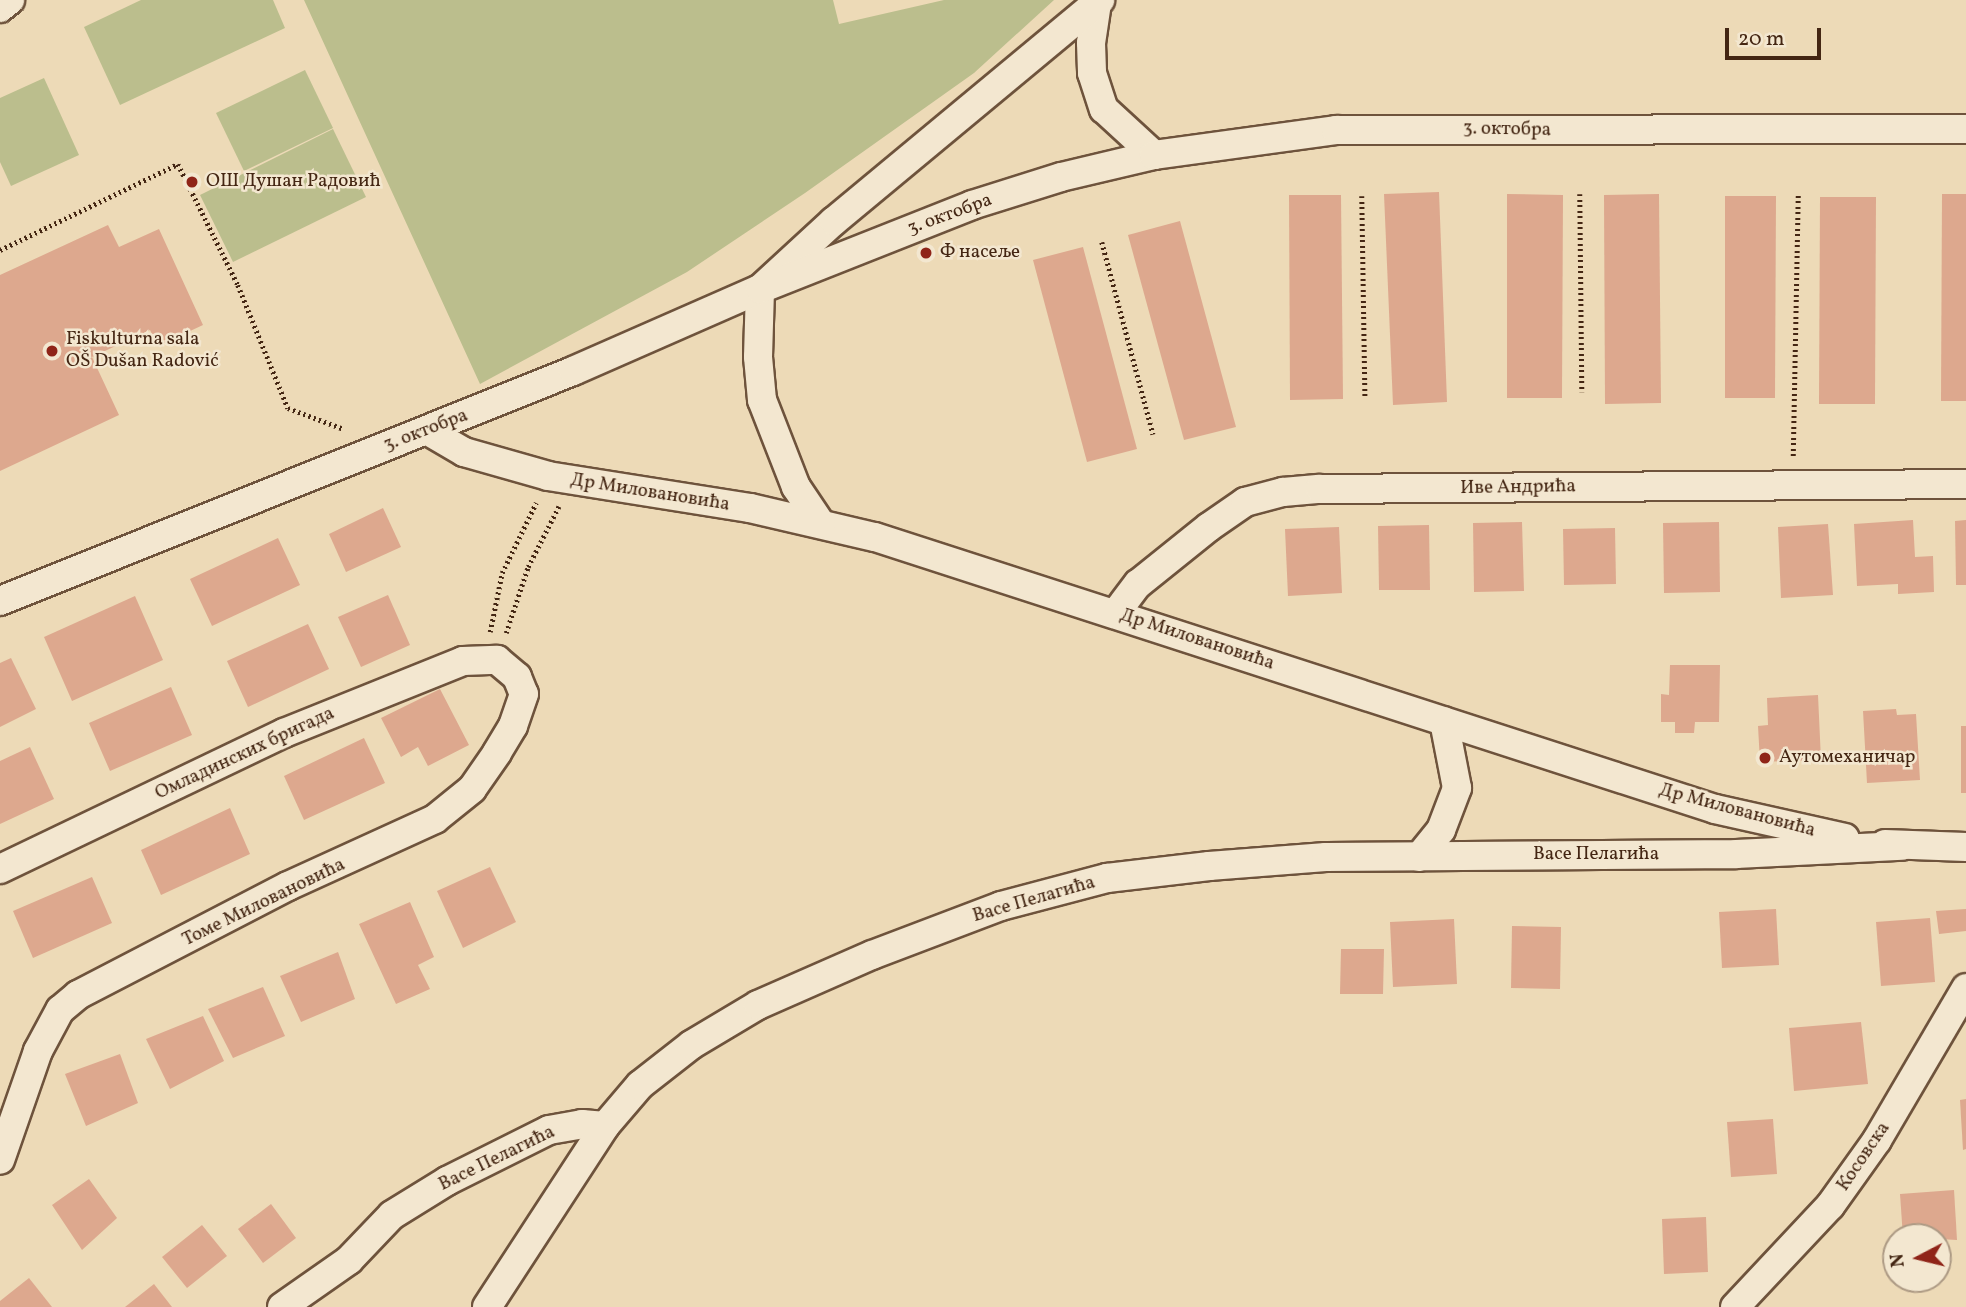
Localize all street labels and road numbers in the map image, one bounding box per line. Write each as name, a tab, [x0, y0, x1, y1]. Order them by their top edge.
street label: 3. октобра	[1463, 118, 1551, 142]
street label: 3. октобра	[905, 189, 995, 241]
street label: 3. октобра	[381, 405, 471, 457]
street label: Др Миловановића	[569, 469, 731, 517]
street label: Иве Андрића	[1460, 476, 1576, 500]
street label: Др Миловановића	[1117, 604, 1277, 676]
street label: Омладинских бригада	[152, 702, 338, 806]
street label: Др Миловановића	[1656, 779, 1818, 843]
street label: Васе Пелагића	[1533, 844, 1659, 866]
street label: Томе Миловановића	[179, 854, 349, 952]
street label: Васе Пелагића	[970, 872, 1098, 928]
street label: Косовска	[1833, 1118, 1895, 1196]
street label: Васе Пелагића	[435, 1121, 559, 1197]

